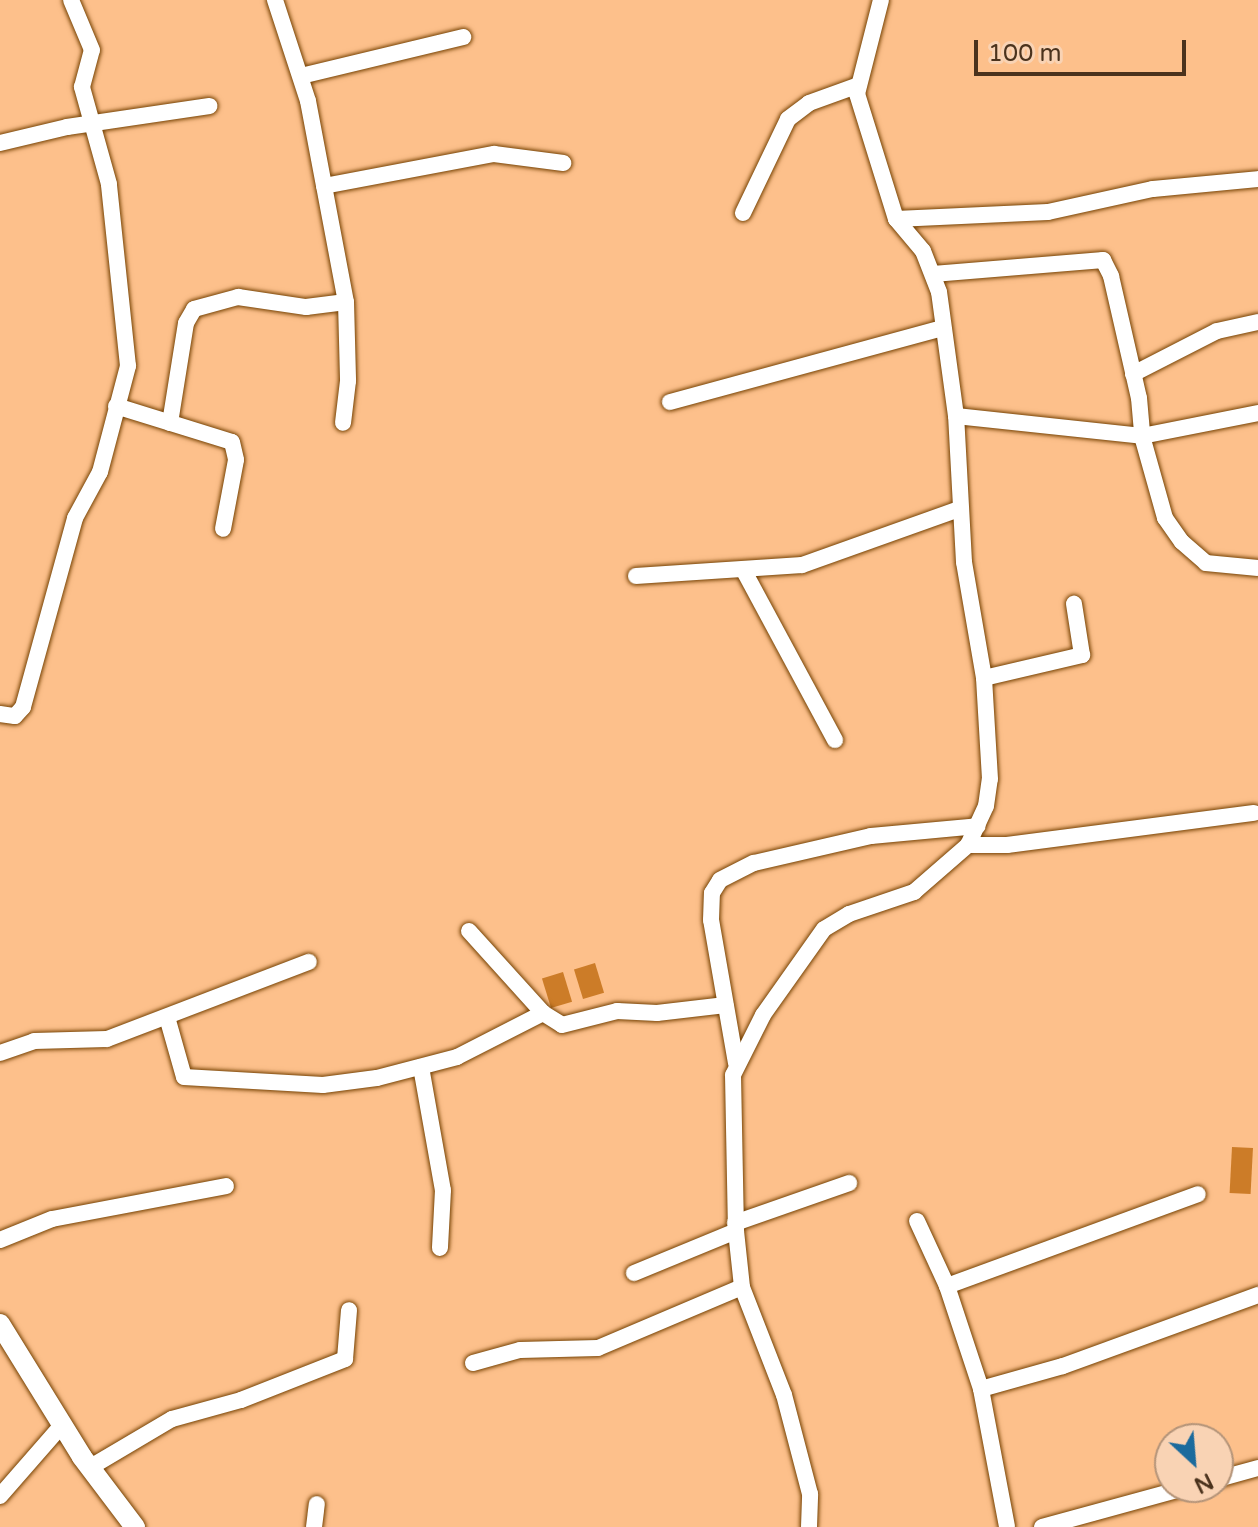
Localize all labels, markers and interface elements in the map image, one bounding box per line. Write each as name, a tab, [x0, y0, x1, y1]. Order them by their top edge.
scale bar	[978, 24, 1190, 74]
text: 100 m	[988, 39, 1062, 68]
north arrow	[1154, 1423, 1234, 1503]
text: N	[1190, 1467, 1217, 1498]

